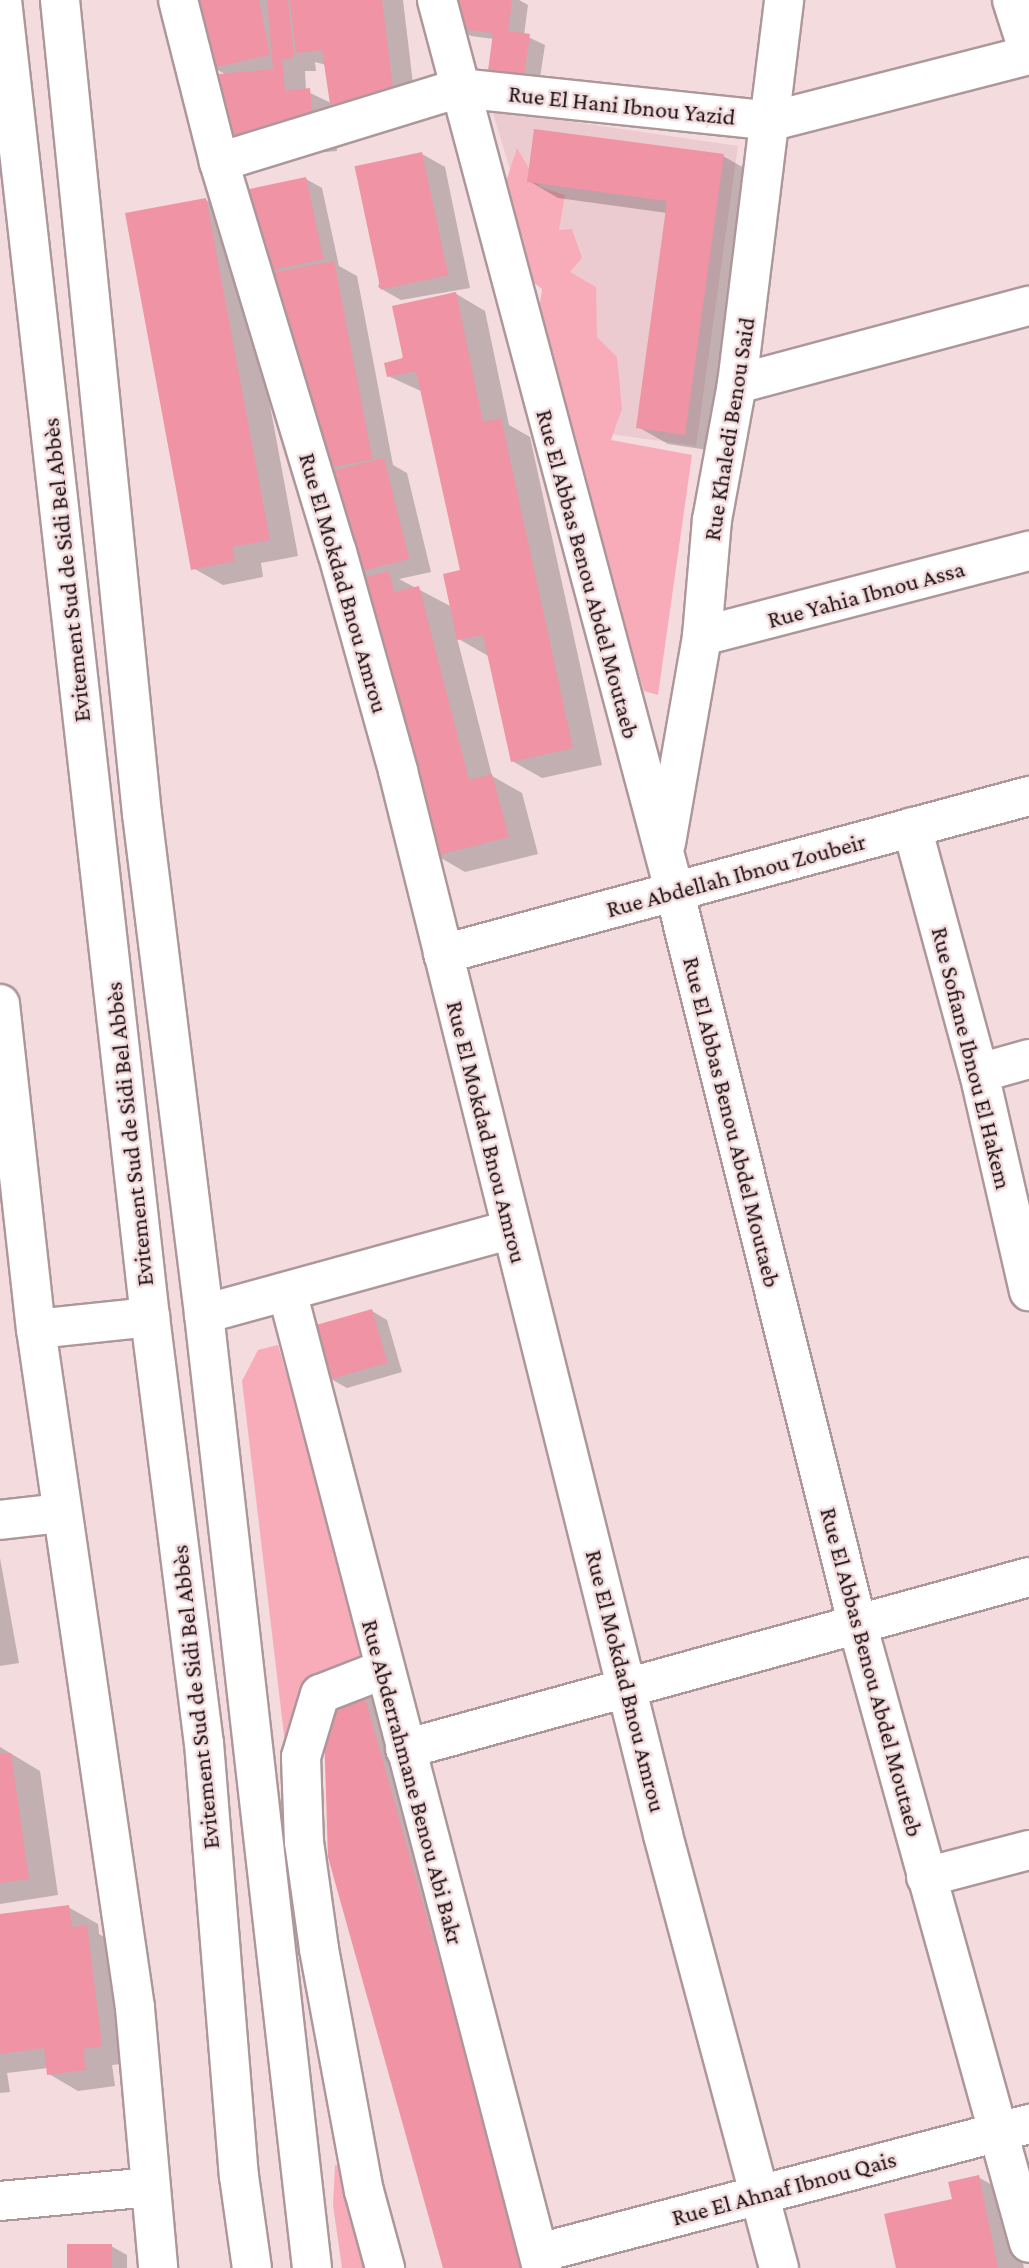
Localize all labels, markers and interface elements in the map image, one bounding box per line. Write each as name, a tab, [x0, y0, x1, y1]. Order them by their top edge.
street label: Rue El Hani Ibnou Yazid	[507, 79, 737, 131]
street label: Rue Khaledi Benou Said	[697, 315, 761, 543]
street label: Rue El Abbas Benou Abdel Moutaeb	[530, 406, 646, 742]
street label: Evitement Sud de Sidi Bel Abbès	[36, 416, 96, 724]
street label: Rue El Mokdad Bnou Amrou	[293, 450, 395, 716]
street label: Rue Yahia Ibnou Assa	[764, 554, 968, 634]
street label: Rue Abdellah Ibnou Zoubeir	[603, 826, 869, 924]
street label: Rue Sofiane Ibnou El Hakem	[925, 924, 1019, 1192]
street label: Rue El Abbas Benou Abdel Moutaeb	[677, 954, 787, 1290]
street label: Evitement Sud de Sidi Bel Abbès	[99, 980, 159, 1288]
street label: Rue El Mokdad Bnou Amrou	[440, 998, 534, 1266]
street label: Rue El Abbas Benou Abdel Moutaeb	[814, 1504, 930, 1840]
street label: Evitement Sud de Sidi Bel Abbès	[165, 1543, 225, 1851]
street label: Rue El Mokdad Bnou Amrou	[579, 1547, 673, 1815]
street label: Rue Abderrahmane Benou Abi Bakr	[356, 1616, 470, 1948]
street label: Rue El Ahnaf Ibnou Qais	[669, 2144, 899, 2232]

